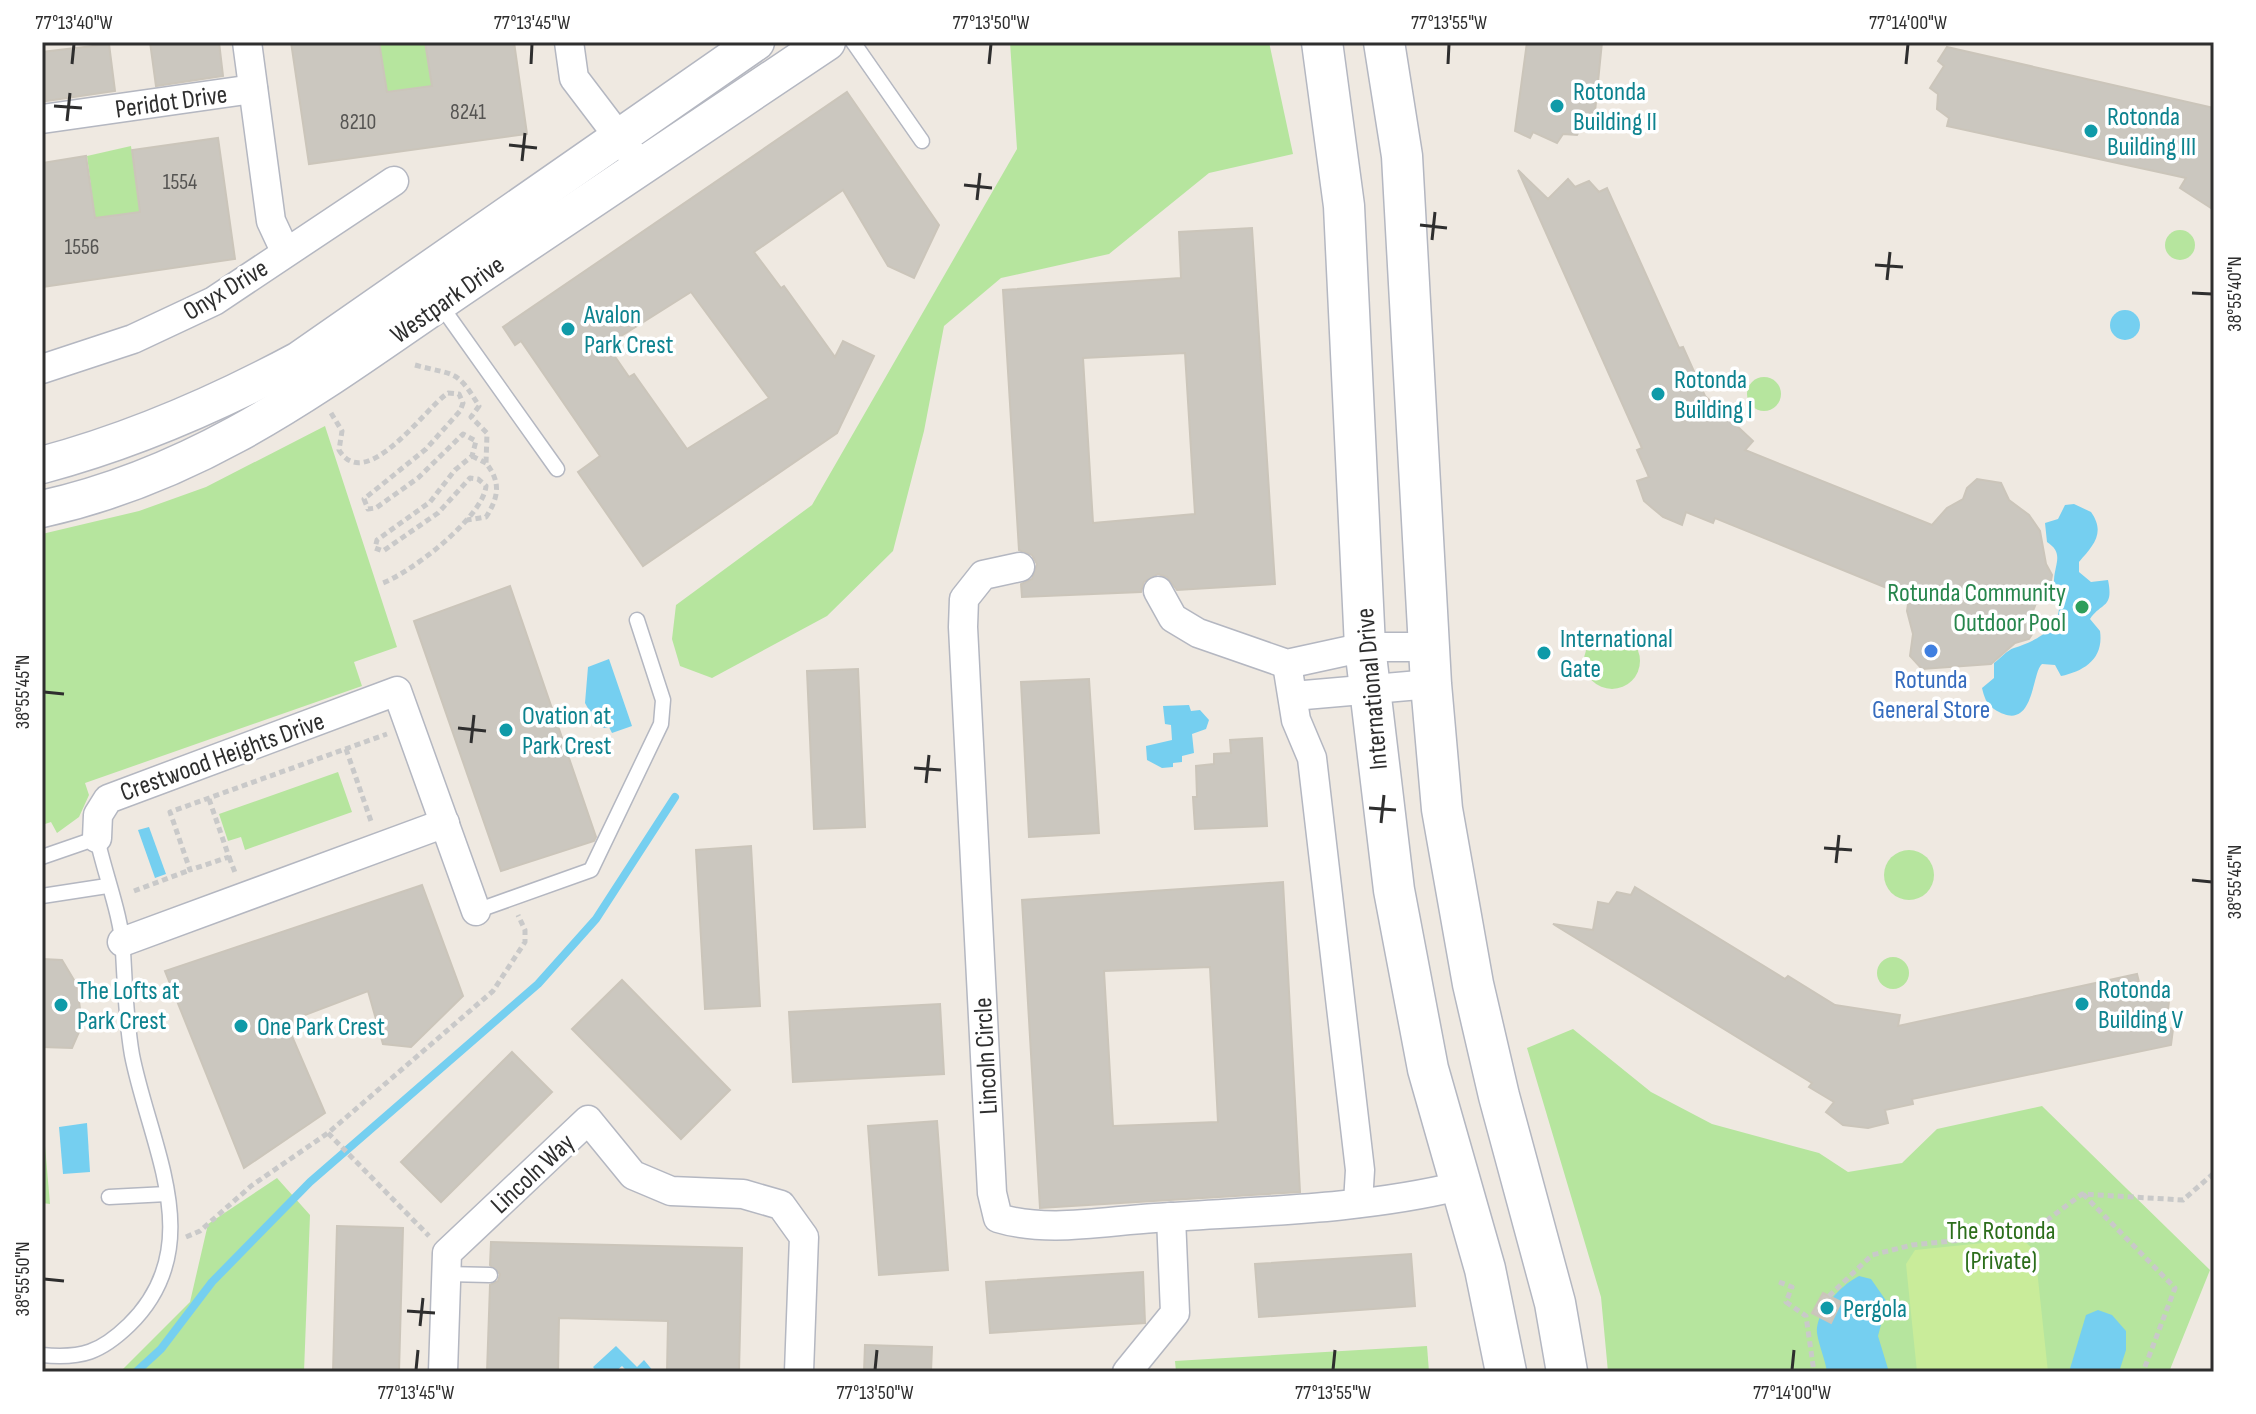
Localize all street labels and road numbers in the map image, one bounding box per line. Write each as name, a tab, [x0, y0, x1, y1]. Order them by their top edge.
street label: Peridot Drive	[113, 79, 229, 126]
street label: Westpark Drive	[385, 250, 511, 351]
street label: Onyx Drive	[178, 253, 274, 328]
street label: International Drive	[1350, 607, 1395, 771]
street label: Crestwood Heights Drive	[116, 706, 329, 809]
street label: Lincoln Circle	[968, 997, 1005, 1115]
street label: Lincoln Way	[485, 1128, 581, 1221]

